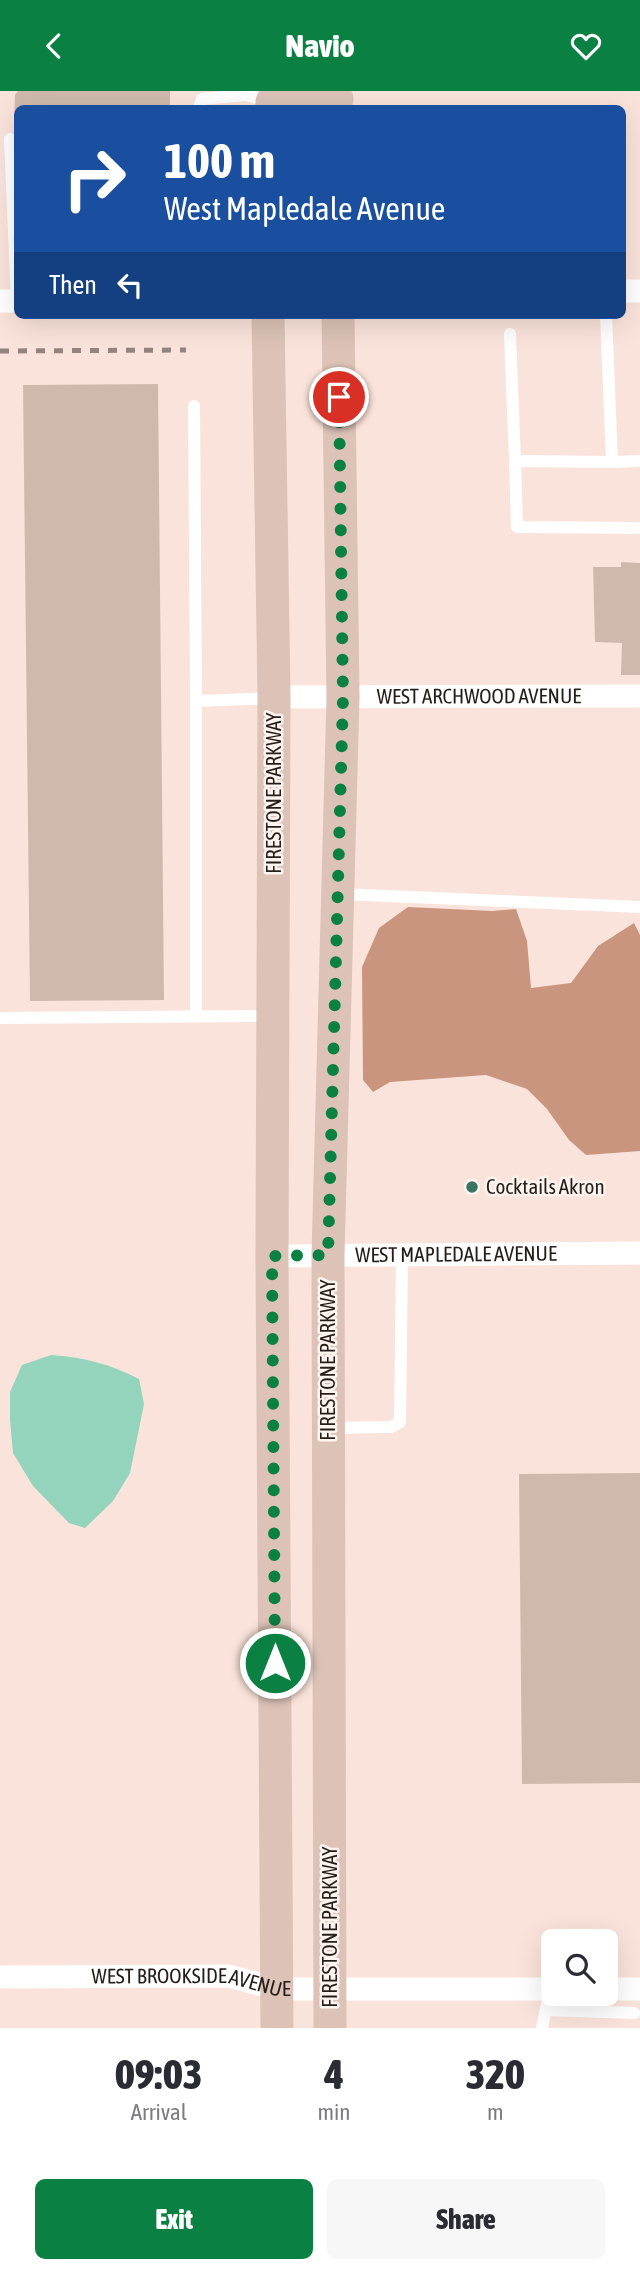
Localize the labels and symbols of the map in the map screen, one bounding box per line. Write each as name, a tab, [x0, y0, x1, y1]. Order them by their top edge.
pin	[309, 367, 369, 427]
street label: WEST ARCHWOOD AVENUE	[377, 683, 581, 708]
street label: FIRESTONE PARKWAY	[261, 712, 285, 874]
place label: Cocktails Akron	[486, 1174, 605, 1198]
marker: Cocktails Akron	[464, 1179, 480, 1195]
street label: WEST MAPLEDALE AVENUE	[355, 1241, 557, 1266]
street label: FIRESTONE PARKWAY	[315, 1279, 339, 1441]
position arrow	[238, 1626, 312, 1700]
street label: FIRESTONE PARKWAY	[317, 1846, 341, 2008]
street label: WEST BROOKSIDE AVENUE	[91, 1963, 291, 2001]

